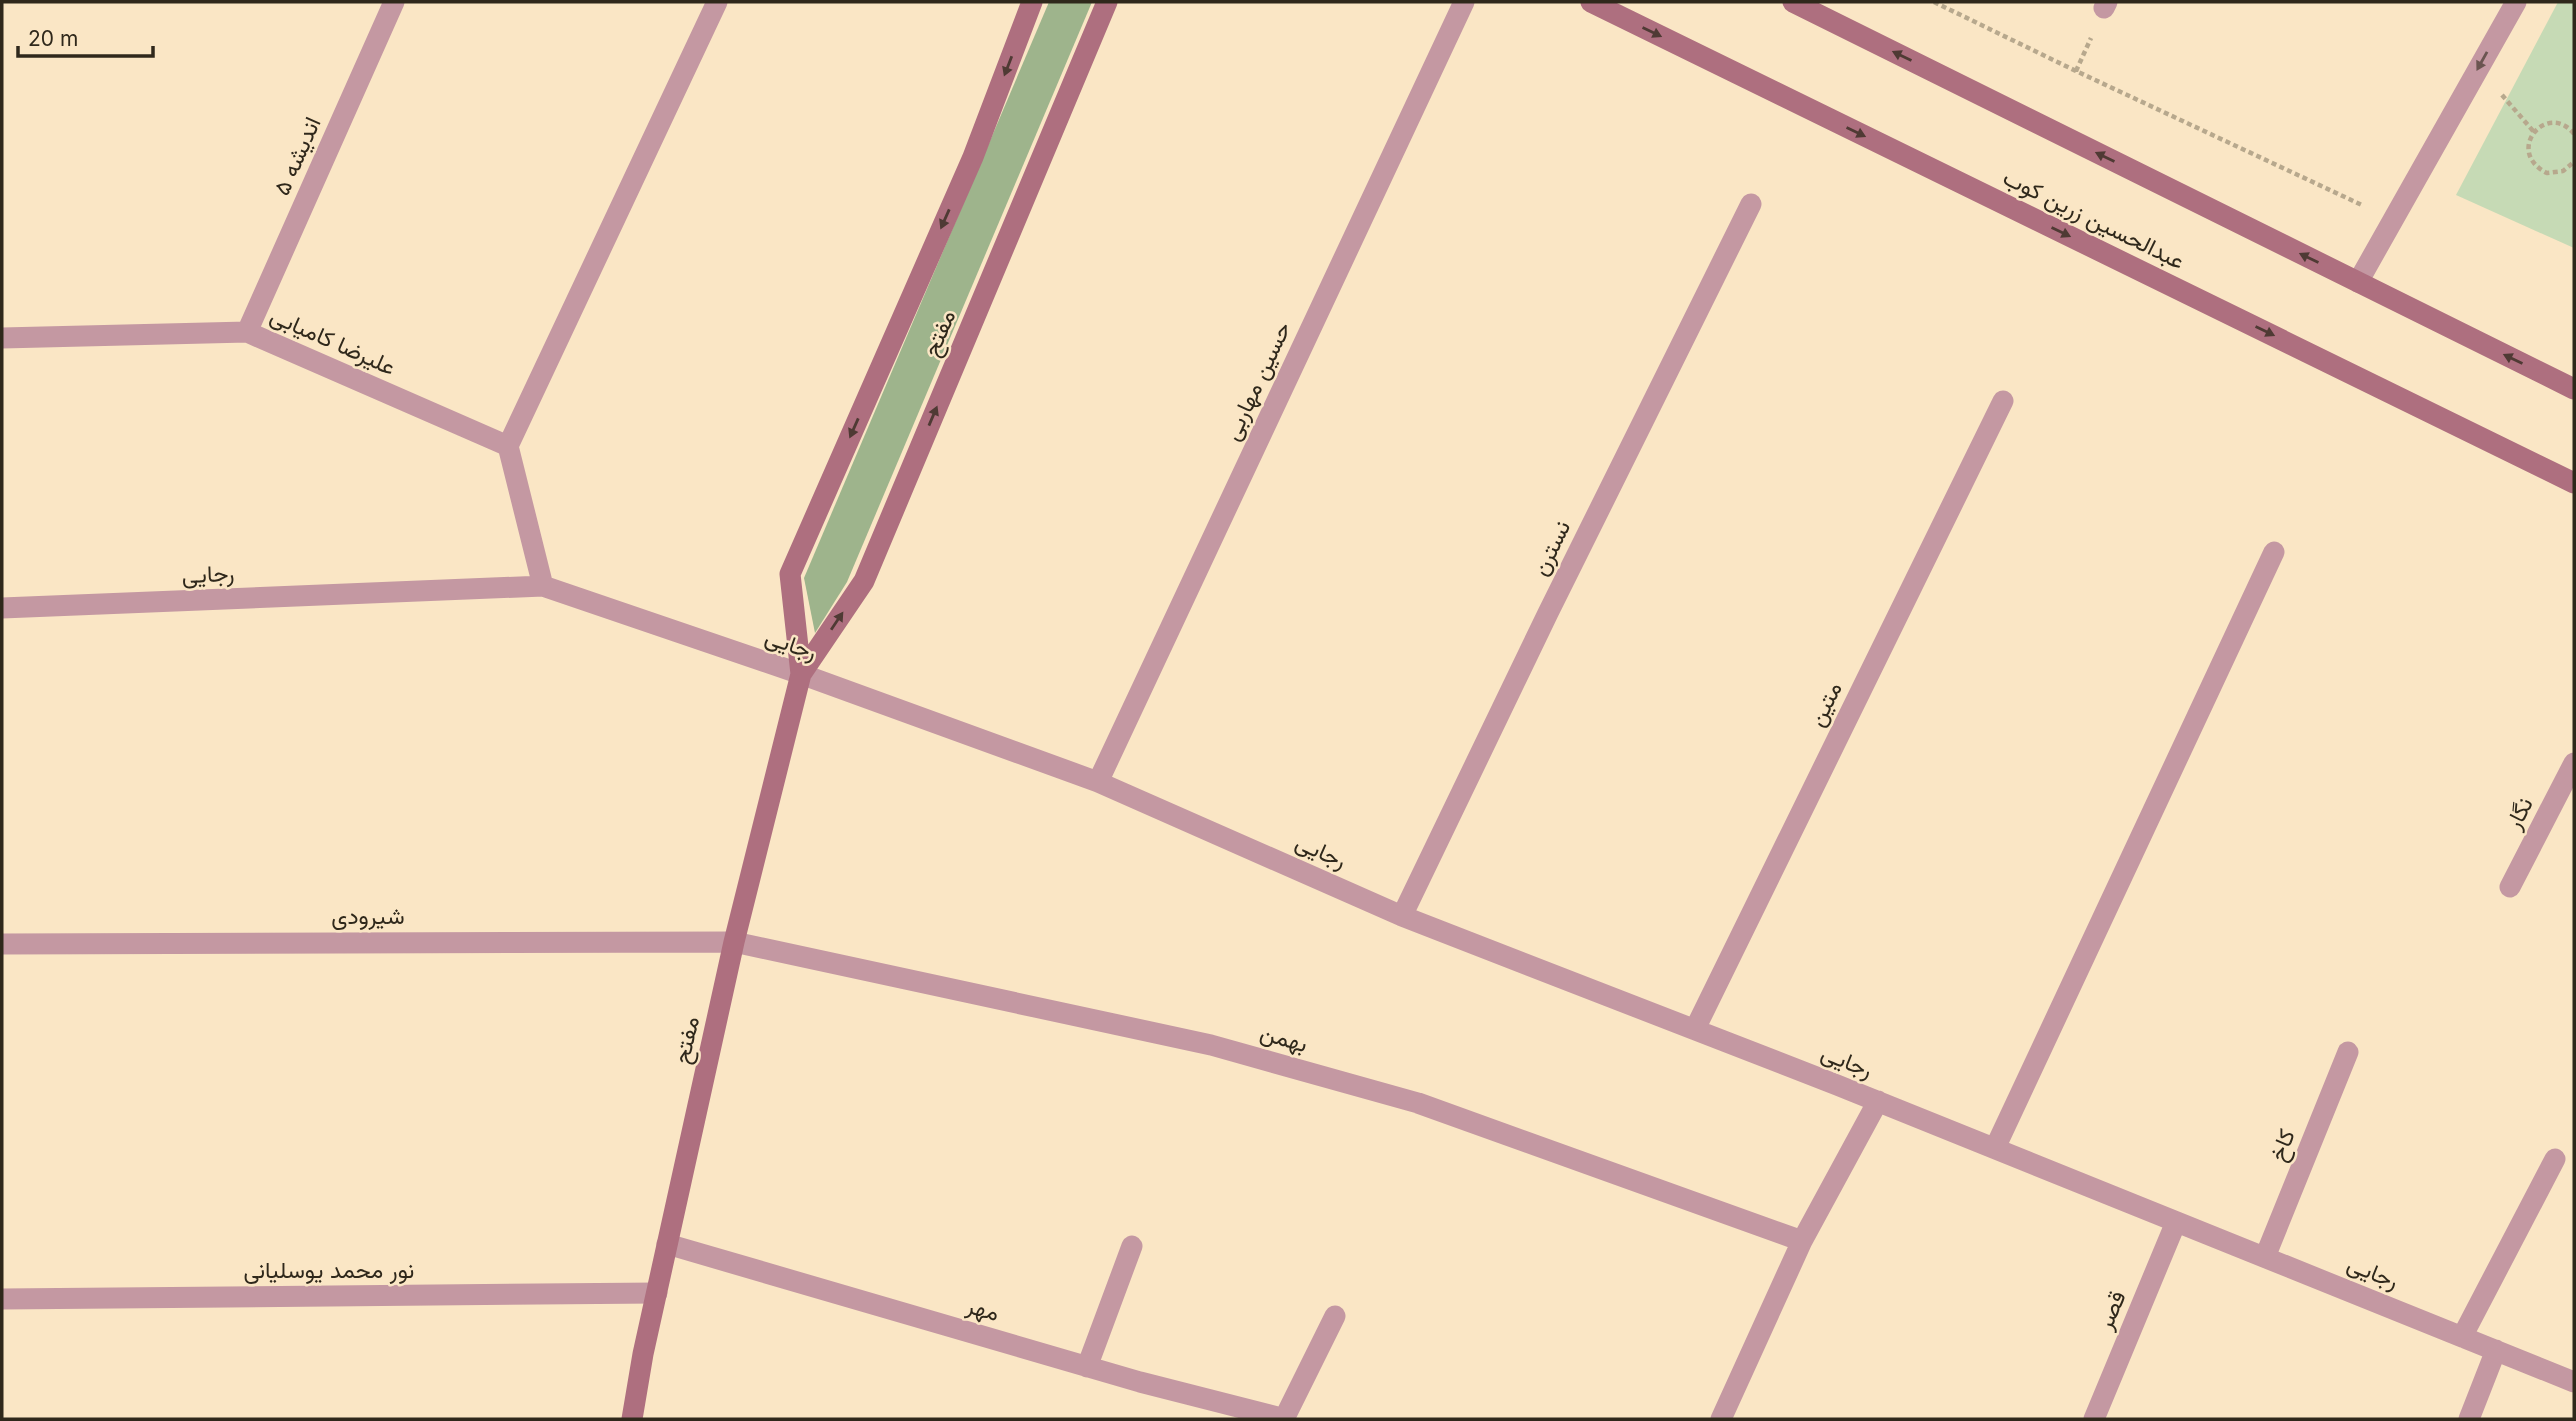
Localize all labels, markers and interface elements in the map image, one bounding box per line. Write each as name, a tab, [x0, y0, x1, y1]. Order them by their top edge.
scale bar	[18, 14, 152, 58]
text: 20 m	[28, 26, 78, 51]
one-way arrow	[1642, 26, 1662, 37]
one-way arrow	[1892, 50, 1912, 61]
one-way arrow	[2476, 52, 2488, 71]
one-way arrow	[1002, 55, 1013, 76]
street label: اندیشه ۵	[267, 113, 327, 199]
one-way arrow	[1846, 126, 1866, 137]
one-way arrow	[2095, 151, 2115, 162]
street label: عبدالحسین زرین کوب	[1998, 163, 2189, 276]
one-way arrow	[940, 209, 951, 230]
one-way arrow	[2051, 226, 2071, 237]
one-way arrow	[2299, 252, 2319, 263]
street label: علیرضا کامیابی	[266, 301, 400, 382]
street label: مفتح	[917, 306, 963, 361]
street label: حسین مهاربی	[1217, 317, 1298, 445]
one-way arrow	[2255, 326, 2275, 337]
one-way arrow	[2503, 353, 2523, 364]
one-way arrow	[928, 405, 939, 426]
one-way arrow	[848, 417, 859, 438]
street label: نسترن	[1526, 516, 1577, 581]
street label: رجایی	[181, 559, 235, 590]
one-way arrow	[830, 612, 844, 630]
street label: رجایی	[761, 622, 820, 667]
street label: متین	[1802, 677, 1848, 731]
street label: نگار	[2499, 792, 2540, 835]
street label: رجایی	[1291, 827, 1351, 875]
street label: شیرودی	[331, 902, 405, 931]
street label: مفتح	[667, 1014, 707, 1067]
street label: بهمن	[1257, 1018, 1311, 1059]
street label: رجایی	[1817, 1038, 1877, 1085]
street label: کاخ	[2263, 1125, 2303, 1166]
street label: رجایی	[2343, 1249, 2403, 1296]
street label: نور محمد یوسلیانی	[244, 1256, 414, 1285]
street label: قصر	[2090, 1287, 2132, 1335]
street label: مهر	[962, 1291, 1003, 1328]

